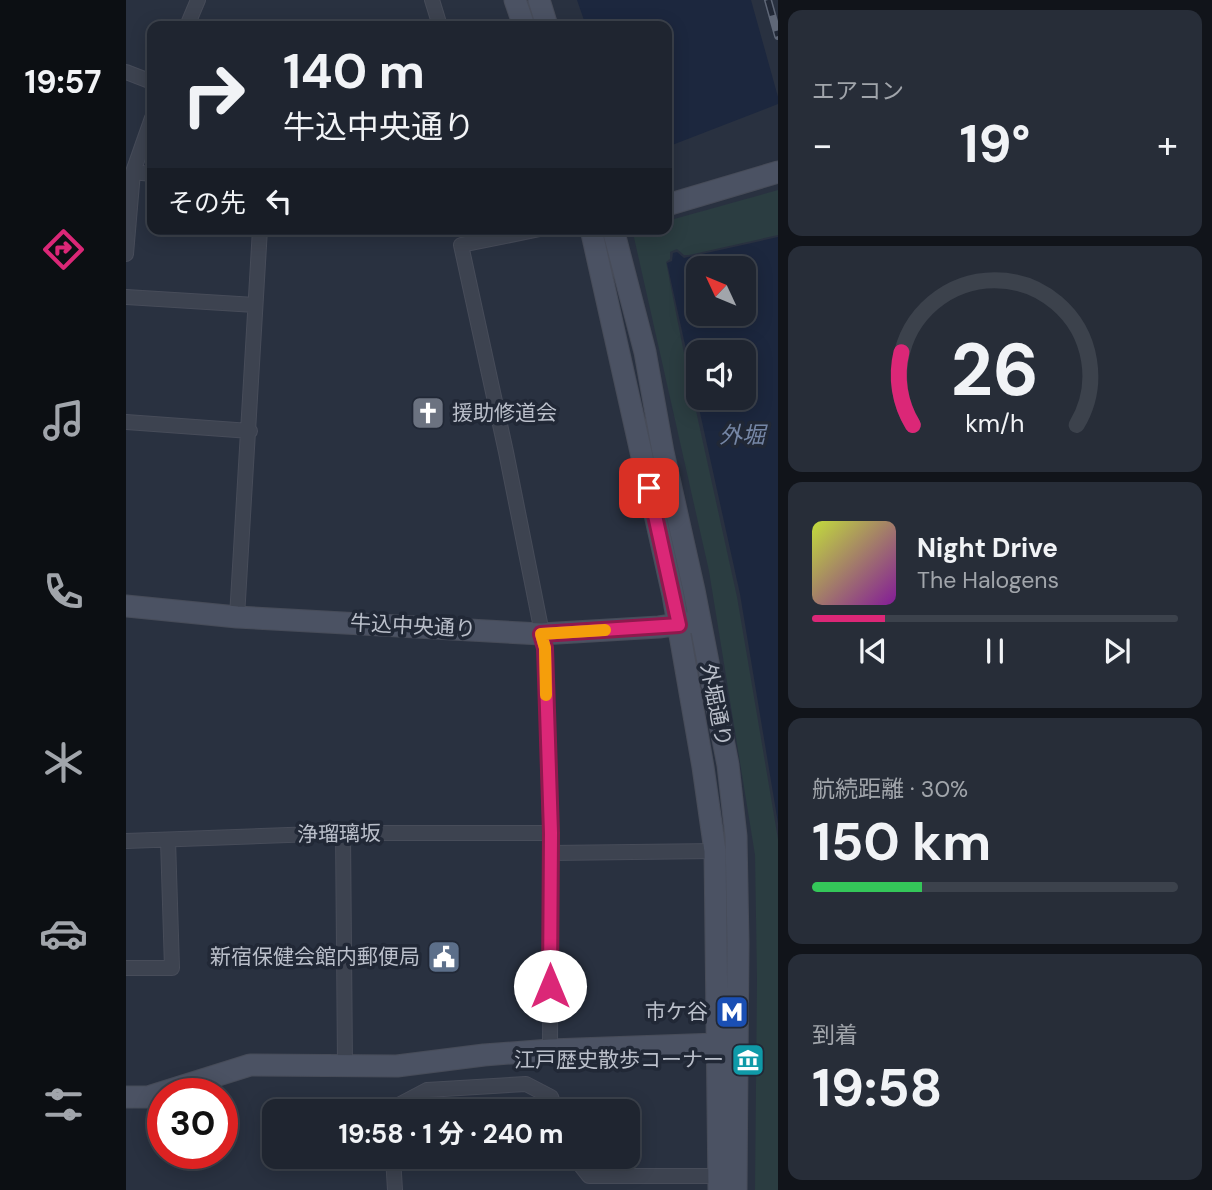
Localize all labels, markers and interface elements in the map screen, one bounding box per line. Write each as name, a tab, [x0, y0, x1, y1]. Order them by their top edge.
text: 140 m	[283, 39, 425, 103]
icon: right	[168, 49, 259, 140]
text: 19:57	[25, 61, 101, 103]
text: エアコン	[812, 76, 904, 106]
text: 牛込中央通り	[283, 106, 475, 148]
text: 19°	[960, 110, 1030, 178]
text: −	[812, 120, 833, 170]
text: +	[1157, 120, 1178, 170]
icon: left	[260, 182, 298, 220]
text: その先	[168, 186, 246, 220]
icon: directions	[39, 225, 88, 274]
north arrow	[686, 256, 756, 326]
map controls	[686, 256, 756, 410]
text: 26	[951, 323, 1039, 418]
button: sound	[686, 340, 756, 410]
church icon: 援助修道会	[409, 394, 447, 432]
icon: music	[39, 396, 88, 445]
place label: 援助修道会	[452, 399, 557, 427]
text: km/h	[965, 407, 1025, 440]
water label: 外堀	[719, 420, 768, 450]
pin	[619, 458, 679, 518]
icon: arrive	[630, 469, 668, 507]
text: Night Drive	[917, 531, 1058, 565]
text: The Halogens	[917, 565, 1059, 595]
icon: phone	[39, 567, 88, 616]
street label: 牛込中央通り	[349, 609, 477, 643]
icon: previous	[854, 632, 892, 670]
icon: pause	[976, 632, 1014, 670]
icon: next	[1098, 632, 1136, 670]
street label: 外堀通り	[694, 661, 738, 749]
icon: climate	[39, 738, 88, 787]
text: 航続距離 · 30%	[812, 774, 968, 804]
text: 150 km	[812, 808, 991, 876]
street label: 浄瑠璃坂	[297, 819, 381, 849]
icon: car	[39, 909, 88, 958]
public building icon: 新宿保健会館内郵便局	[425, 938, 463, 976]
place label: 新宿保健会館内郵便局	[210, 943, 420, 971]
position arrow	[513, 949, 587, 1023]
metro station icon: 市ケ谷	[713, 993, 751, 1031]
place label: 市ケ谷	[645, 998, 708, 1026]
text: 到着	[812, 1020, 858, 1050]
museum icon: 江戸歴史散歩コーナー	[729, 1041, 767, 1079]
place label: 江戸歴史散歩コーナー	[514, 1046, 724, 1074]
text: 19:58	[812, 1054, 942, 1122]
speed limit sign: 30	[147, 1078, 238, 1169]
icon: filters	[39, 1080, 88, 1129]
text: 19:58 · 1 分 · 240 m	[339, 1117, 563, 1151]

